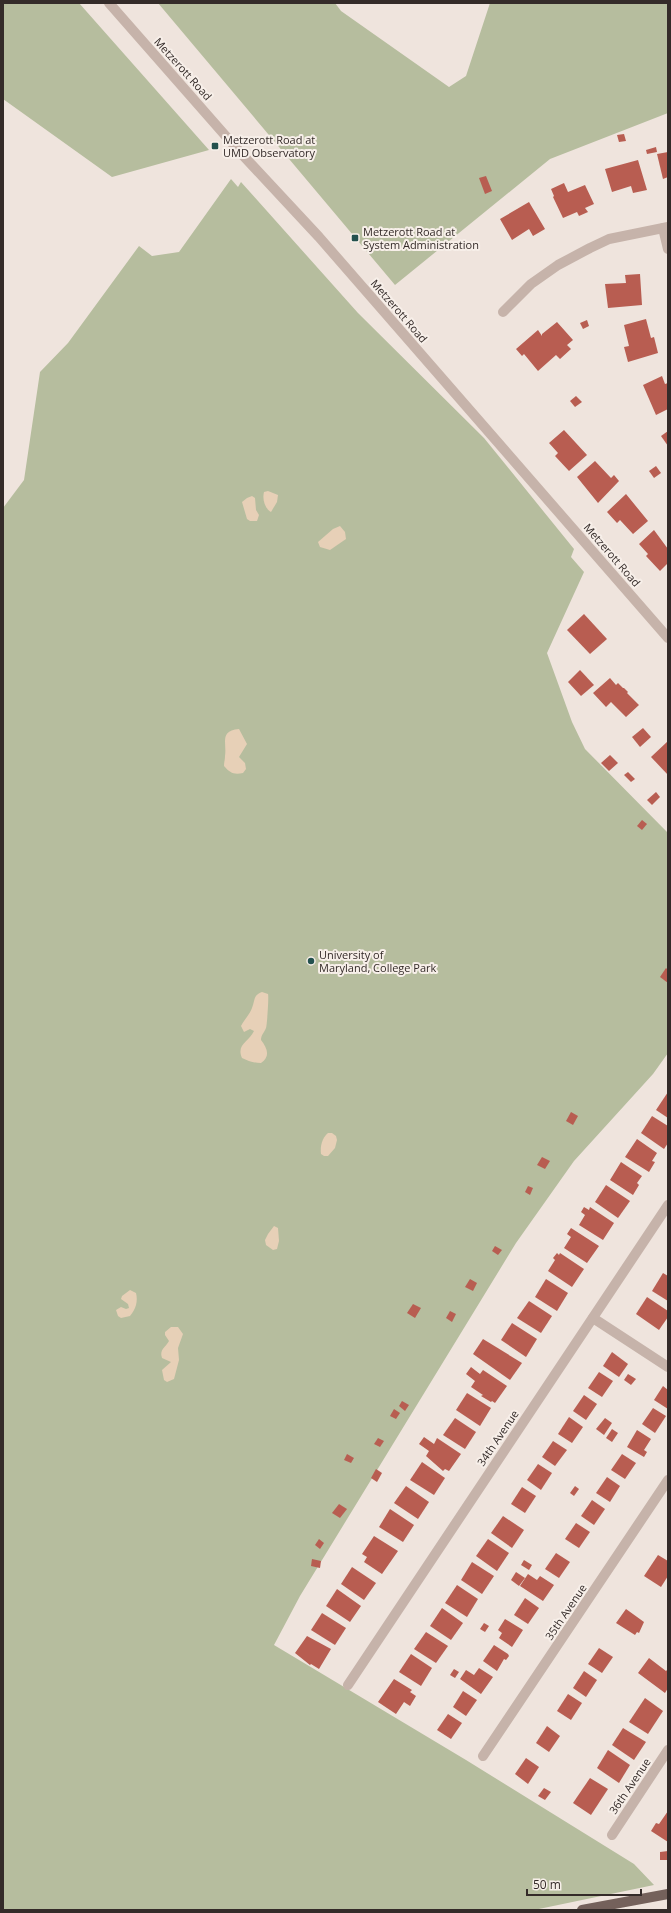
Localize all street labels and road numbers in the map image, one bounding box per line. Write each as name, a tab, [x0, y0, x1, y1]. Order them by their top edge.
street label: Metzerott Road	[151, 34, 216, 103]
street label: Metzerott Road	[368, 276, 431, 346]
street label: Metzerott Road	[581, 520, 644, 590]
street label: 34th Avenue	[473, 1407, 522, 1469]
street label: 35th Avenue	[541, 1581, 590, 1643]
street label: 36th Avenue	[605, 1755, 654, 1817]

